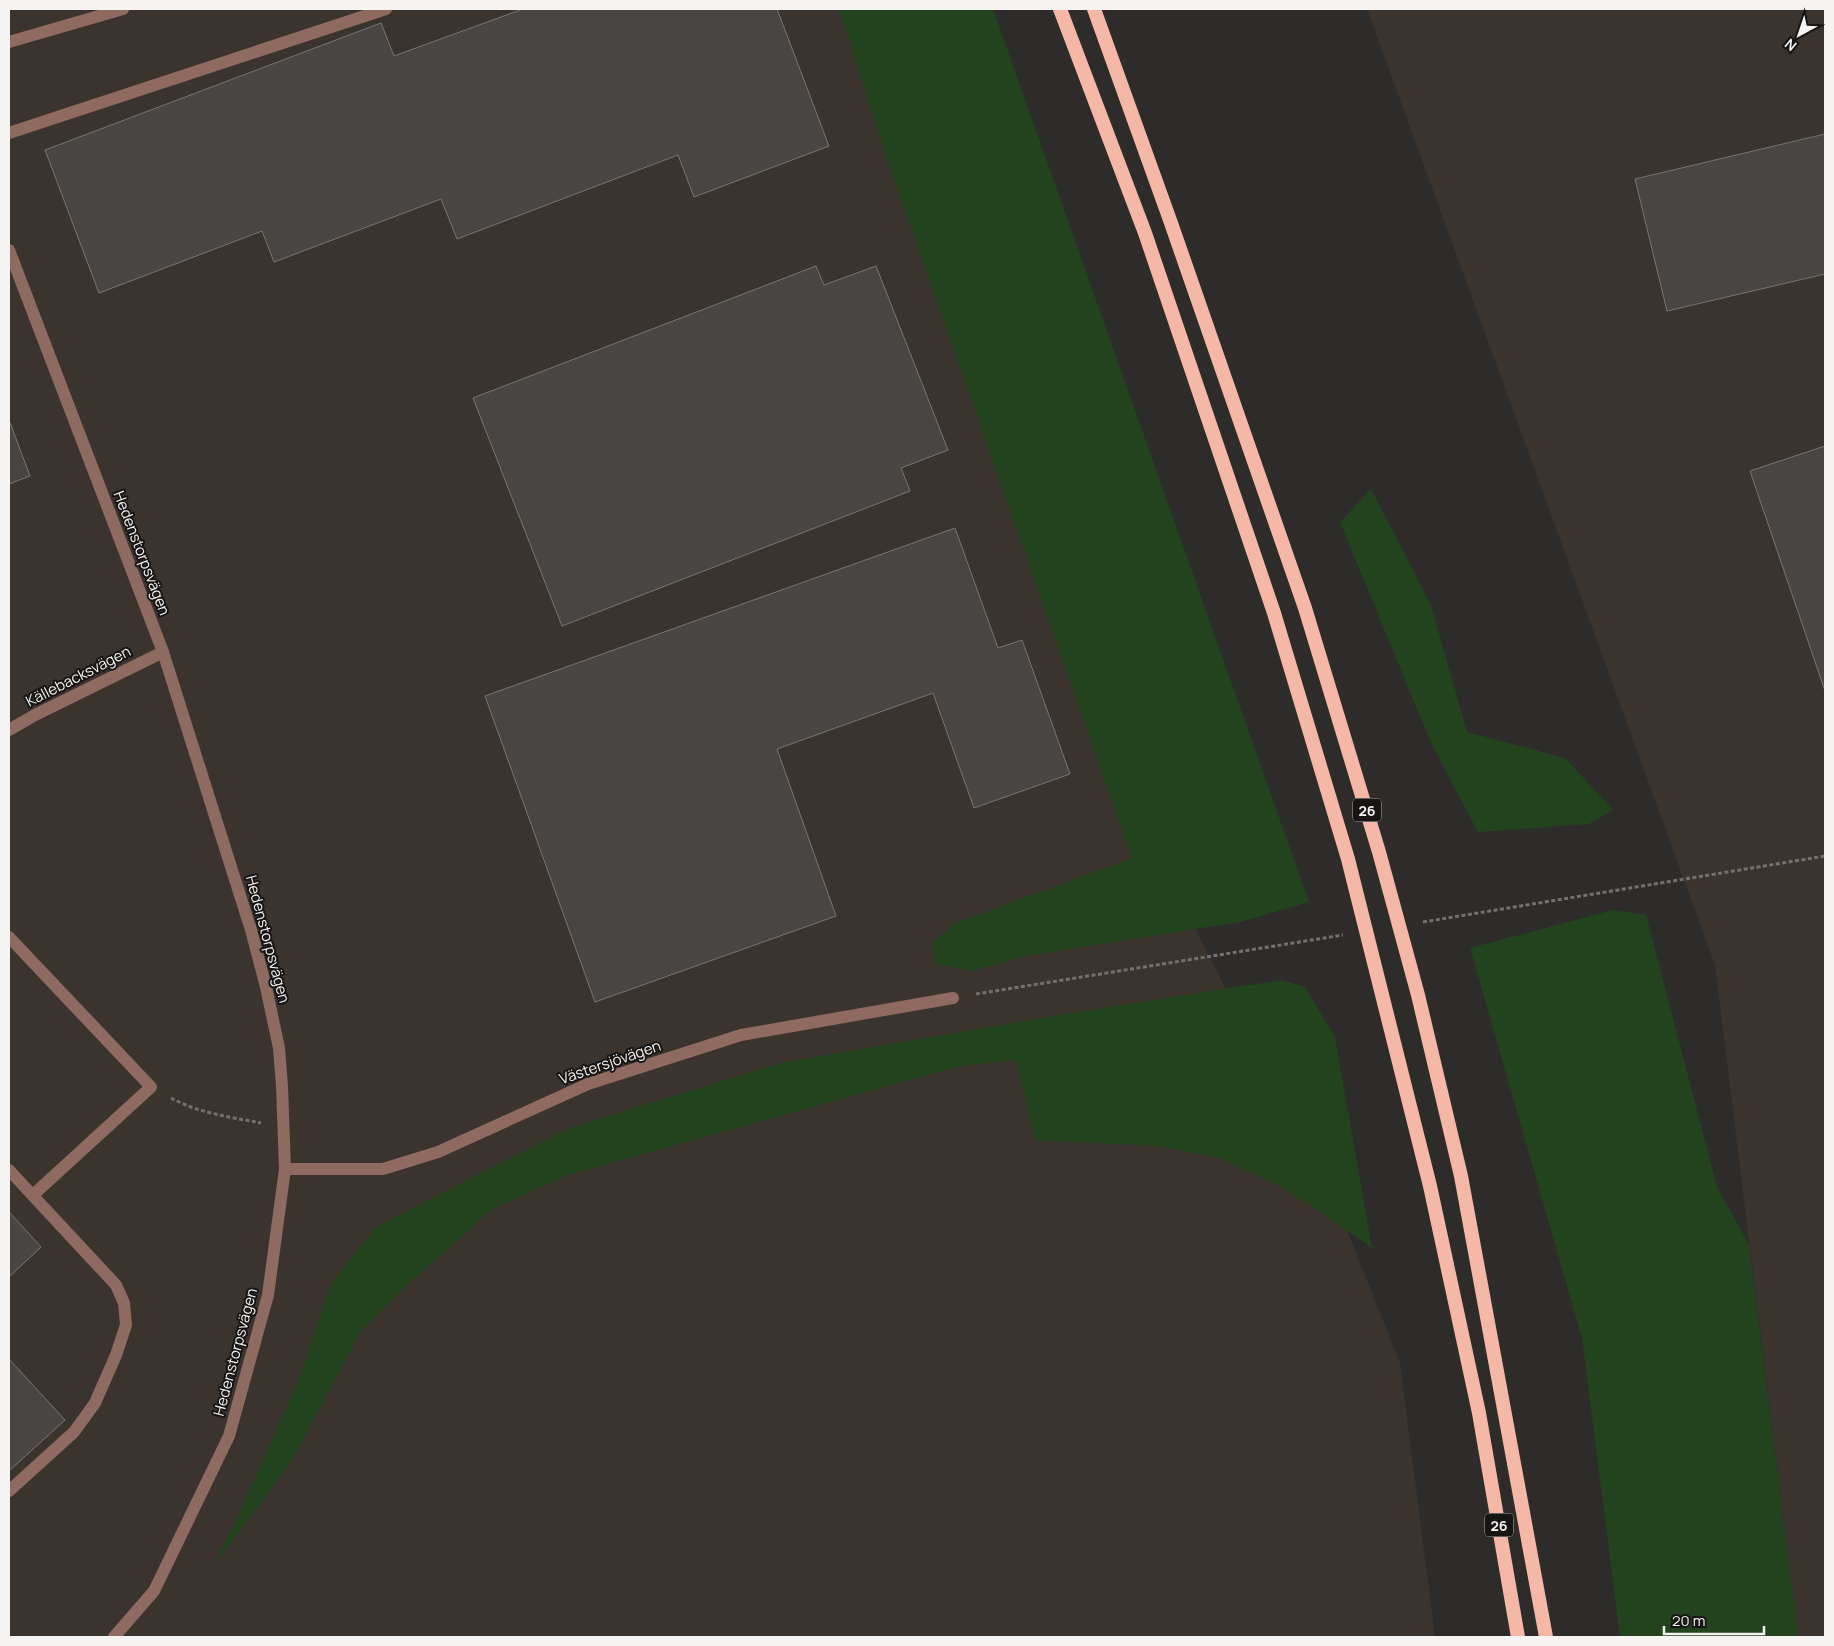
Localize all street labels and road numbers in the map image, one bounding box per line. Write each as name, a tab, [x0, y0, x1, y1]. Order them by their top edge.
street label: Hedenstorpsvägen	[109, 488, 175, 618]
street label: Källebacksvägen	[22, 640, 134, 712]
road number: 26	[1353, 798, 1381, 822]
street label: Hedenstorpsvägen	[241, 873, 295, 1005]
street label: Västersjövägen	[556, 1035, 664, 1089]
street label: Hedenstorpsvägen	[208, 1286, 262, 1418]
road number: 26	[1485, 1514, 1513, 1536]

